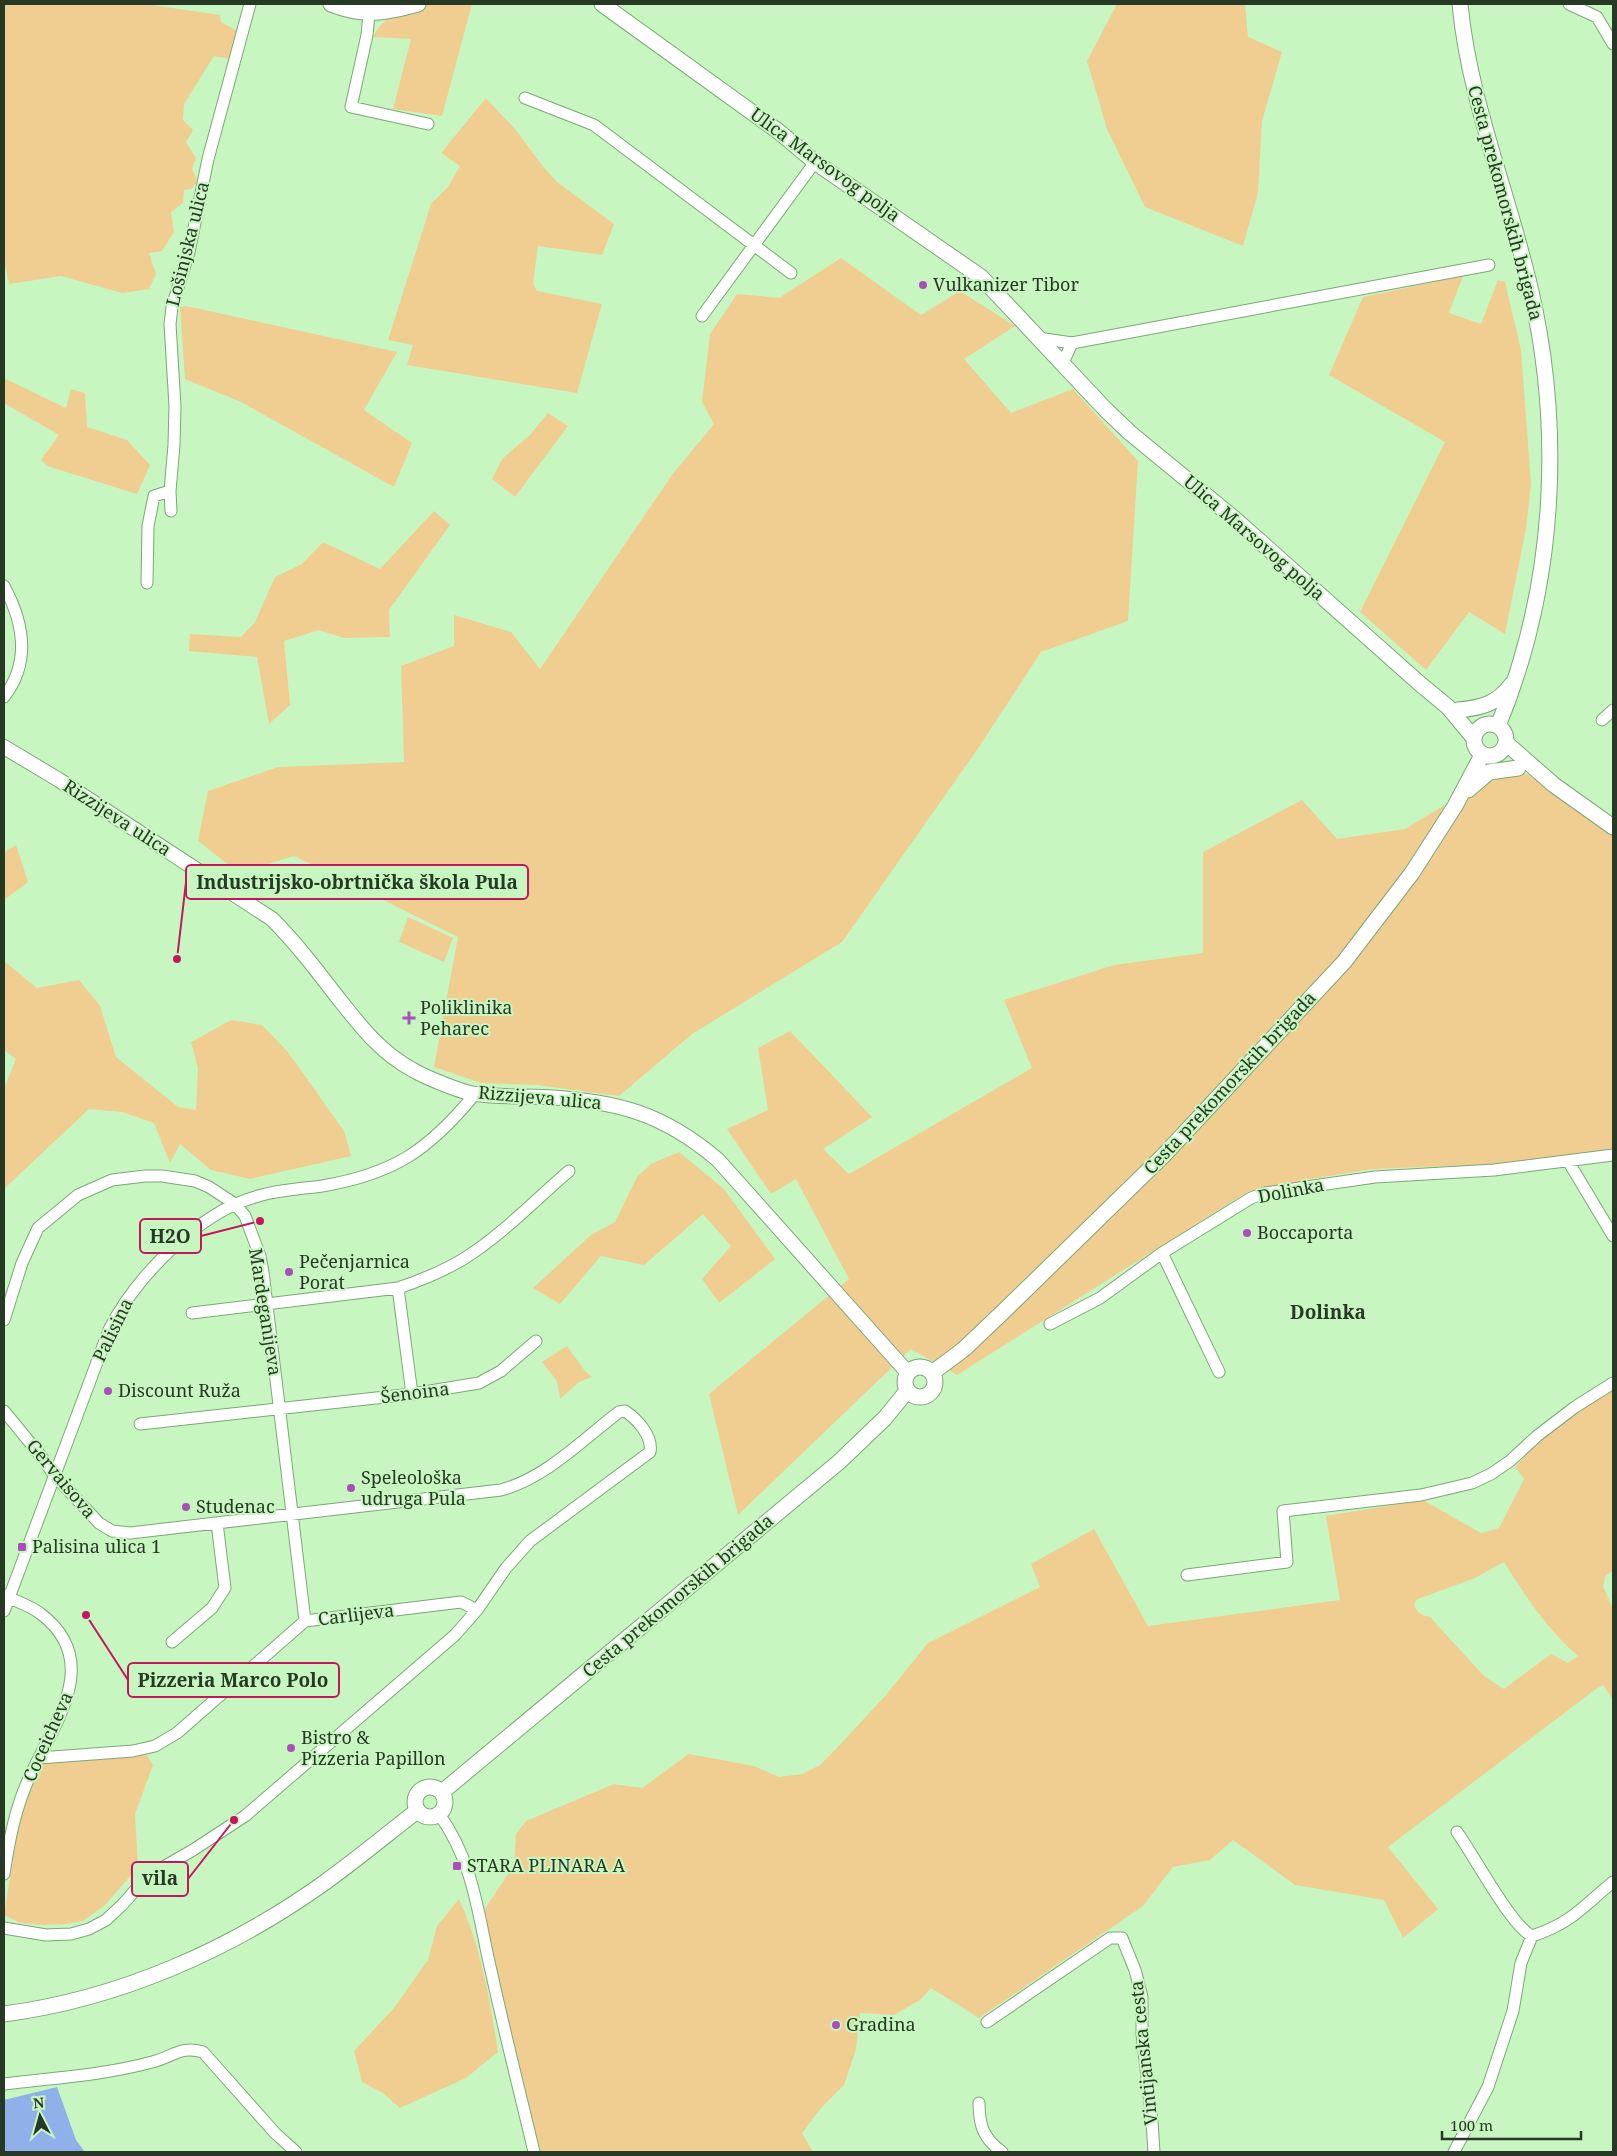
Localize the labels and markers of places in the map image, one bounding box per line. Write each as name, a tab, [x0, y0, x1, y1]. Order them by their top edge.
place label: Vulkanizer Tibor	[933, 272, 1079, 296]
marker: Vulkanizer Tibor	[917, 279, 929, 291]
callout: Industrijsko-obrtnička škola Pula	[186, 865, 528, 899]
place label: Poliklinika Peharec	[420, 995, 513, 1040]
marker: Poliklinika Peharec	[402, 1011, 416, 1025]
callout: H2O	[140, 1219, 201, 1253]
place label: Boccaporta	[1257, 1220, 1353, 1244]
marker: Boccaporta	[1241, 1227, 1253, 1239]
place label: Pečenjarnica Porat	[299, 1249, 410, 1294]
marker: Pečenjarnica Porat	[283, 1266, 295, 1278]
place label: Discount Ruža	[118, 1378, 241, 1402]
marker: Discount Ruža	[102, 1385, 114, 1397]
place label: Speleološka udruga Pula	[361, 1465, 466, 1510]
marker: Speleološka udruga Pula	[345, 1482, 357, 1494]
place label: Studenac	[196, 1494, 275, 1518]
marker: Studenac	[180, 1501, 192, 1513]
place label: Palisina ulica 1	[32, 1534, 161, 1558]
marker: Palisina ulica 1	[16, 1541, 28, 1553]
callout: Pizzeria Marco Polo	[128, 1663, 339, 1697]
place label: Bistro & Pizzeria Papillon	[301, 1725, 446, 1770]
marker: Bistro & Pizzeria Papillon	[285, 1742, 297, 1754]
place label: STARA PLINARA A	[467, 1853, 626, 1877]
marker: STARA PLINARA A	[451, 1860, 463, 1872]
callout: vila	[132, 1862, 188, 1896]
place label: Gradina	[846, 2012, 916, 2036]
marker: Gradina	[830, 2019, 842, 2031]

